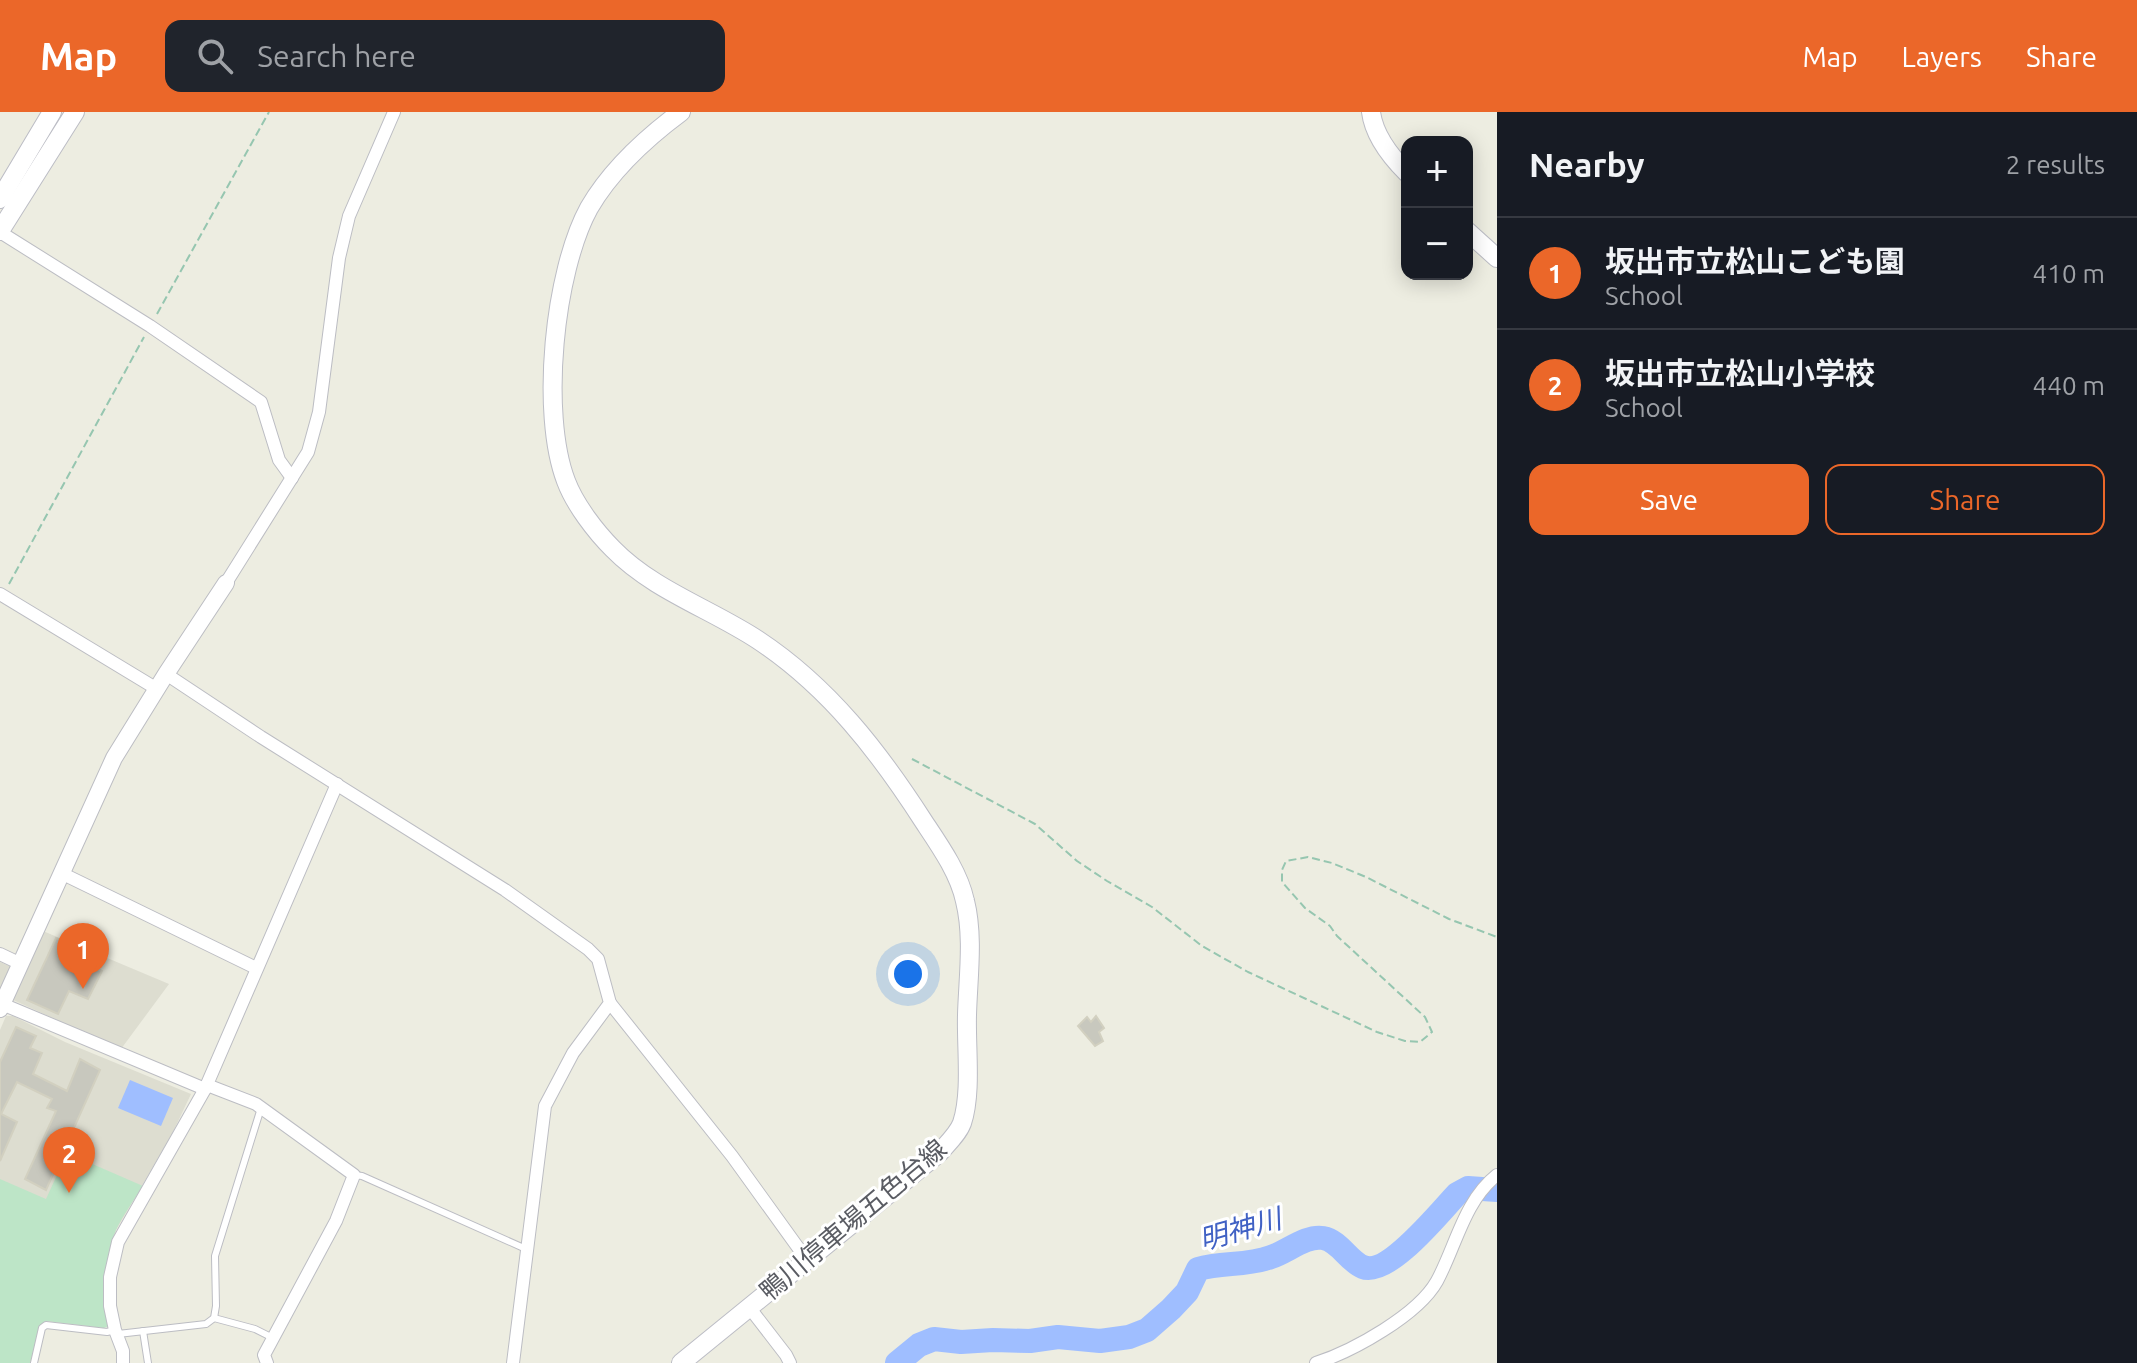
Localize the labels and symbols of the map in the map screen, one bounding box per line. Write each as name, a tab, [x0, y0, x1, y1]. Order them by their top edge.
pin: 1	[57, 923, 109, 989]
your location	[888, 954, 928, 994]
pin: 2	[43, 1127, 95, 1193]
street label: 鴨川停車場五色台線	[754, 1133, 952, 1306]
water label: 明神川	[1195, 1201, 1287, 1255]

